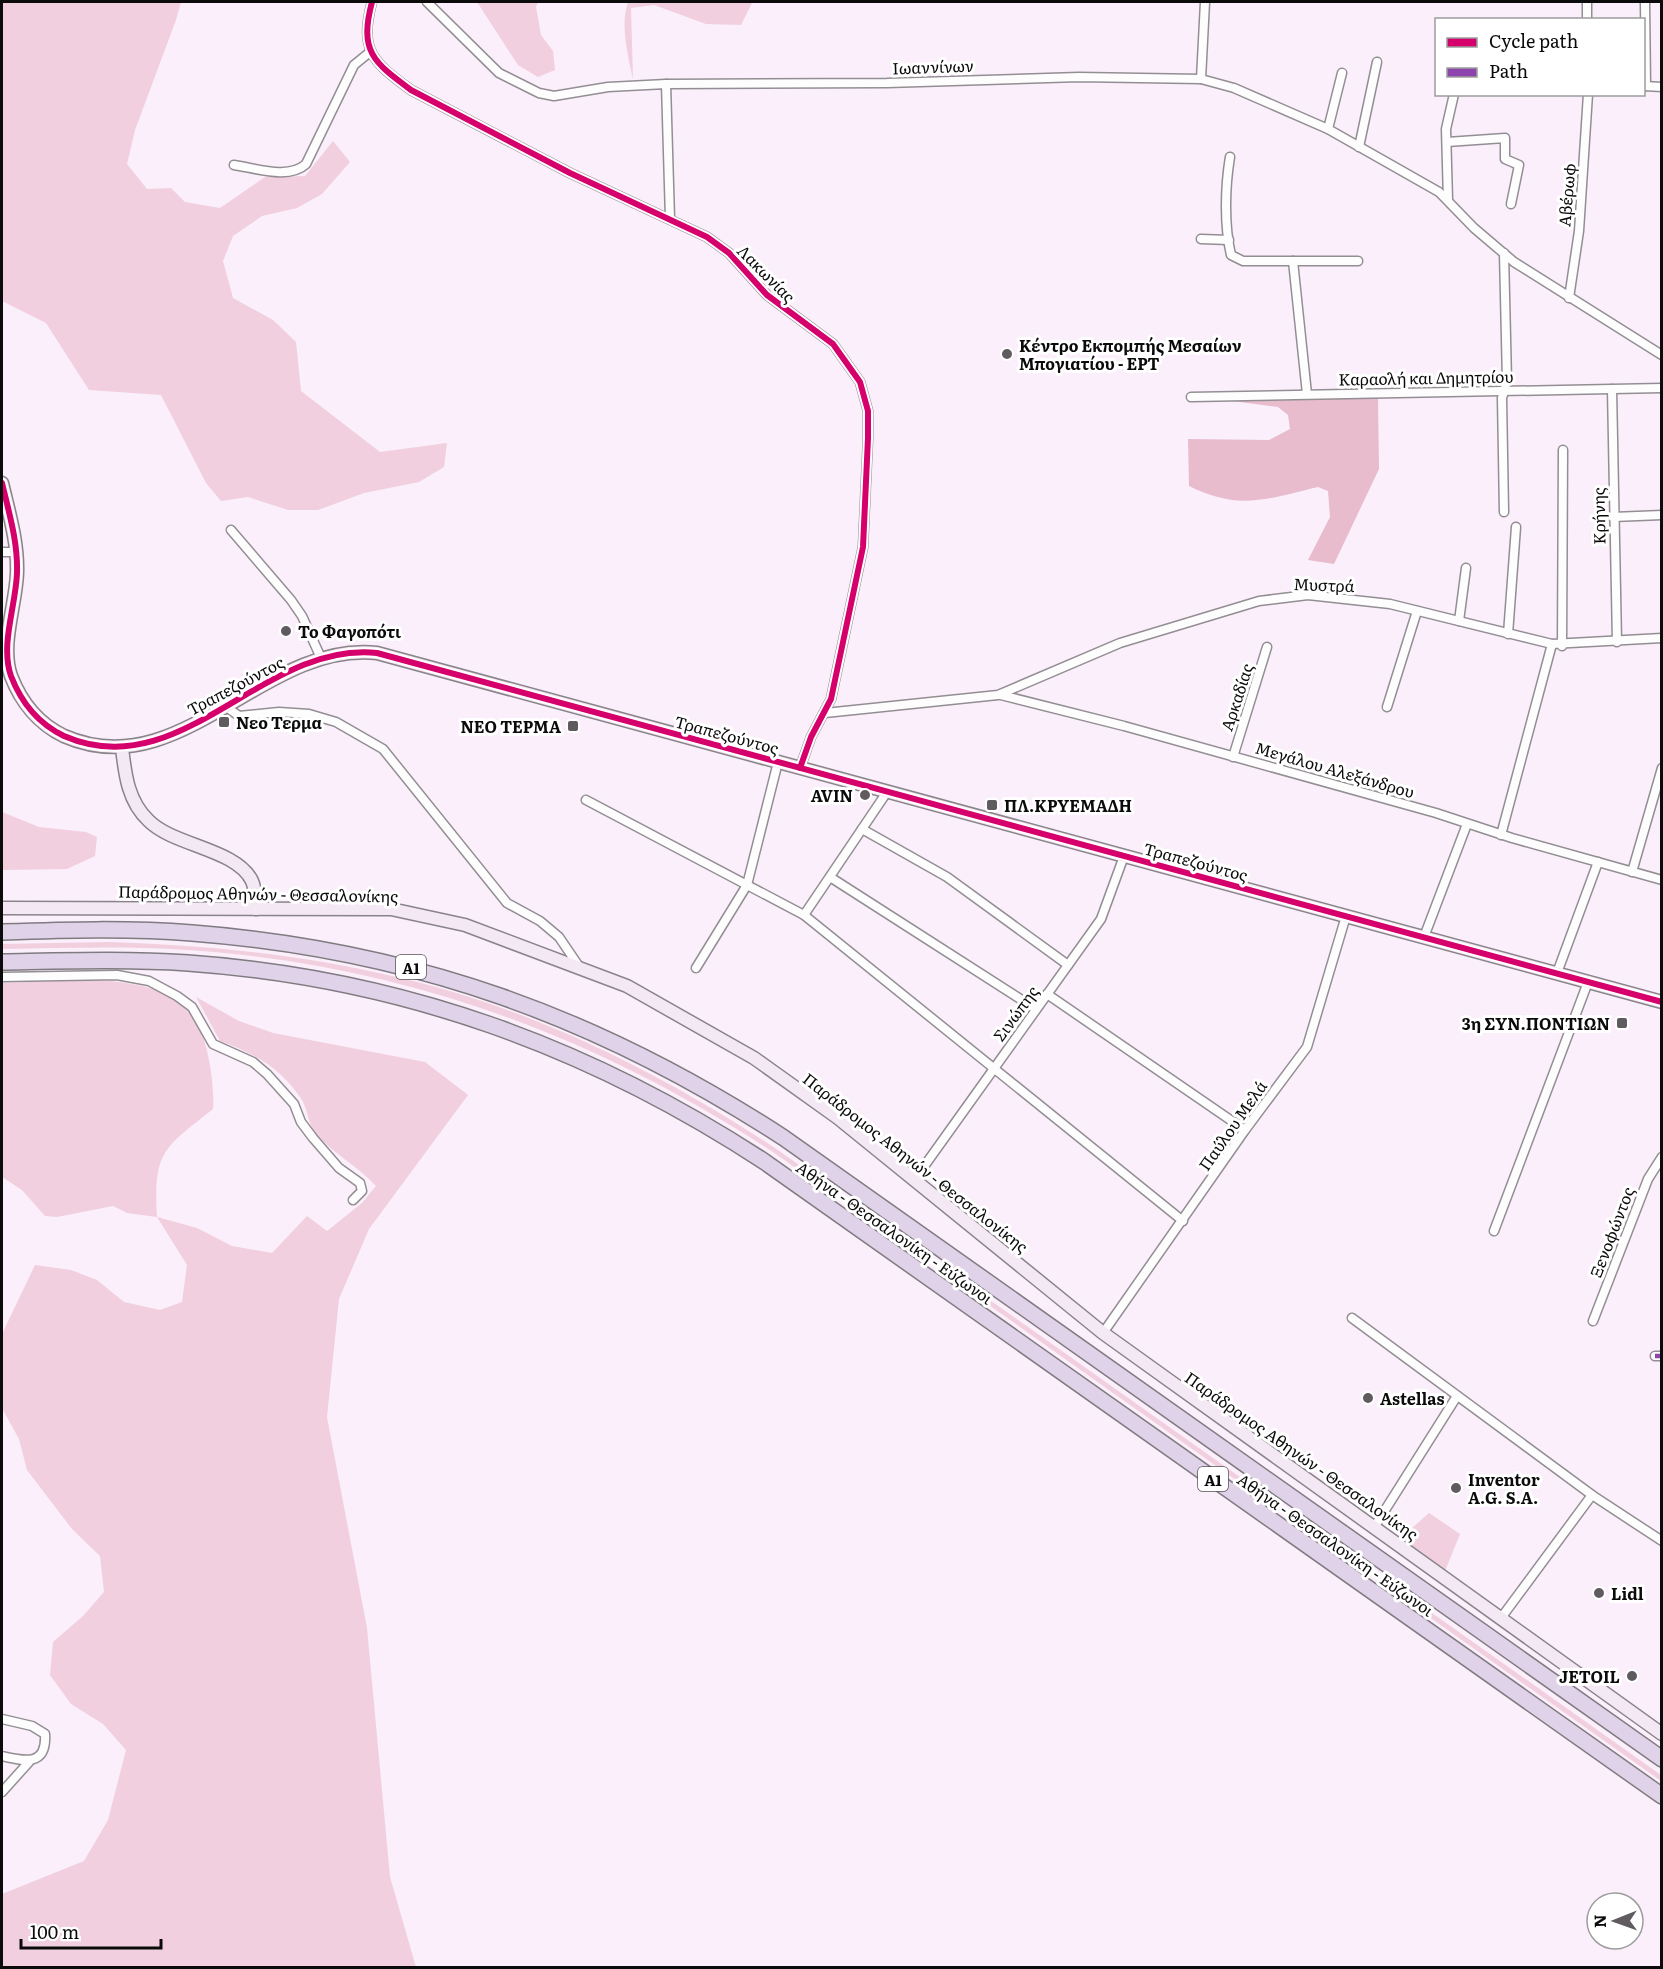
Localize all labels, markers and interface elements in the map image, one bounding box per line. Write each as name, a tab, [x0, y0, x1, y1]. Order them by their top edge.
legend	[1435, 18, 1645, 96]
text: Cycle path	[1489, 27, 1578, 54]
street label: Ιωαννίνων	[892, 53, 974, 79]
text: Path	[1489, 57, 1528, 84]
street label: Αβέρωφ	[1551, 162, 1581, 228]
street label: Λακωνίας	[733, 239, 801, 307]
place label: Κέντρο Εκπομπής Μεσαίων Μπογιατίου - ΕΡΤ	[1019, 333, 1242, 375]
marker: Κέντρο Εκπομπής Μεσαίων Μπογιατίου - ΕΡΤ	[1000, 347, 1014, 361]
street label: Καραολή και Δημητρίου	[1338, 363, 1514, 391]
street label: Κρήνης	[1586, 487, 1610, 545]
street label: Μυστρά	[1293, 571, 1355, 597]
place label: Το Φαγοπότι	[298, 619, 401, 643]
marker: Το Φαγοπότι	[279, 624, 293, 638]
street label: Τραπεζούντος	[182, 649, 288, 721]
street label: Αρκαδίας	[1214, 660, 1258, 734]
street label: Τραπεζούντος	[672, 709, 782, 759]
place label: Νεο Τερμα	[236, 710, 322, 734]
place label: ΝΕΟ ΤΕΡΜΑ	[460, 714, 561, 738]
marker: Νεο Τερμα	[217, 715, 231, 729]
marker: ΝΕΟ ΤΕΡΜΑ	[566, 719, 580, 733]
street label: Μεγάλου Αλεξάνδρου	[1253, 735, 1417, 803]
place label: AVIN	[811, 783, 853, 807]
marker: AVIN	[858, 788, 872, 802]
place label: ΠΛ.ΚΡΥΕΜΑΔΗ	[1004, 793, 1132, 817]
marker: ΠΛ.ΚΡΥΕΜΑΔΗ	[985, 798, 999, 812]
street label: Τραπεζούντος	[1141, 836, 1251, 886]
street label: Παράδρομος Αθηνών - Θεσσαλονίκης	[118, 879, 398, 907]
road number: Α1	[396, 955, 426, 979]
street label: Σινώπης	[986, 980, 1044, 1046]
place label: 3η ΣΥΝ.ΠΟΝΤΙΩΝ	[1462, 1011, 1610, 1035]
marker: 3η ΣΥΝ.ΠΟΝΤΙΩΝ	[1615, 1016, 1629, 1030]
street label: Παράδρομος Αθηνών - Θεσσαλονίκης	[798, 1066, 1034, 1258]
street label: Παύλου Μελά	[1192, 1075, 1272, 1175]
street label: Αθήνα - Θεσσαλονίκη - Εύζωνοι	[792, 1155, 998, 1309]
street label: Ξενοφώντος	[1583, 1183, 1639, 1281]
street label: Παράδρομος Αθηνών - Θεσσαλονίκης	[1180, 1365, 1424, 1545]
place label: Astellas	[1380, 1386, 1445, 1410]
marker: Astellas	[1361, 1391, 1375, 1405]
road number: Α1	[1198, 1467, 1228, 1491]
street label: Αθήνα - Θεσσαλονίκη - Εύζωνοι	[1233, 1467, 1439, 1621]
place label: Inventor A.G. S.A.	[1468, 1467, 1540, 1509]
marker: Inventor A.G. S.A.	[1449, 1481, 1463, 1495]
place label: Lidl	[1611, 1581, 1644, 1605]
marker: Lidl	[1592, 1586, 1606, 1600]
place label: JETOIL	[1559, 1664, 1620, 1688]
marker: JETOIL	[1625, 1669, 1639, 1683]
north arrow	[1585, 1891, 1645, 1951]
scale bar	[21, 1912, 160, 1950]
text: N	[1587, 1914, 1611, 1928]
text: 100 m	[30, 1918, 79, 1945]

